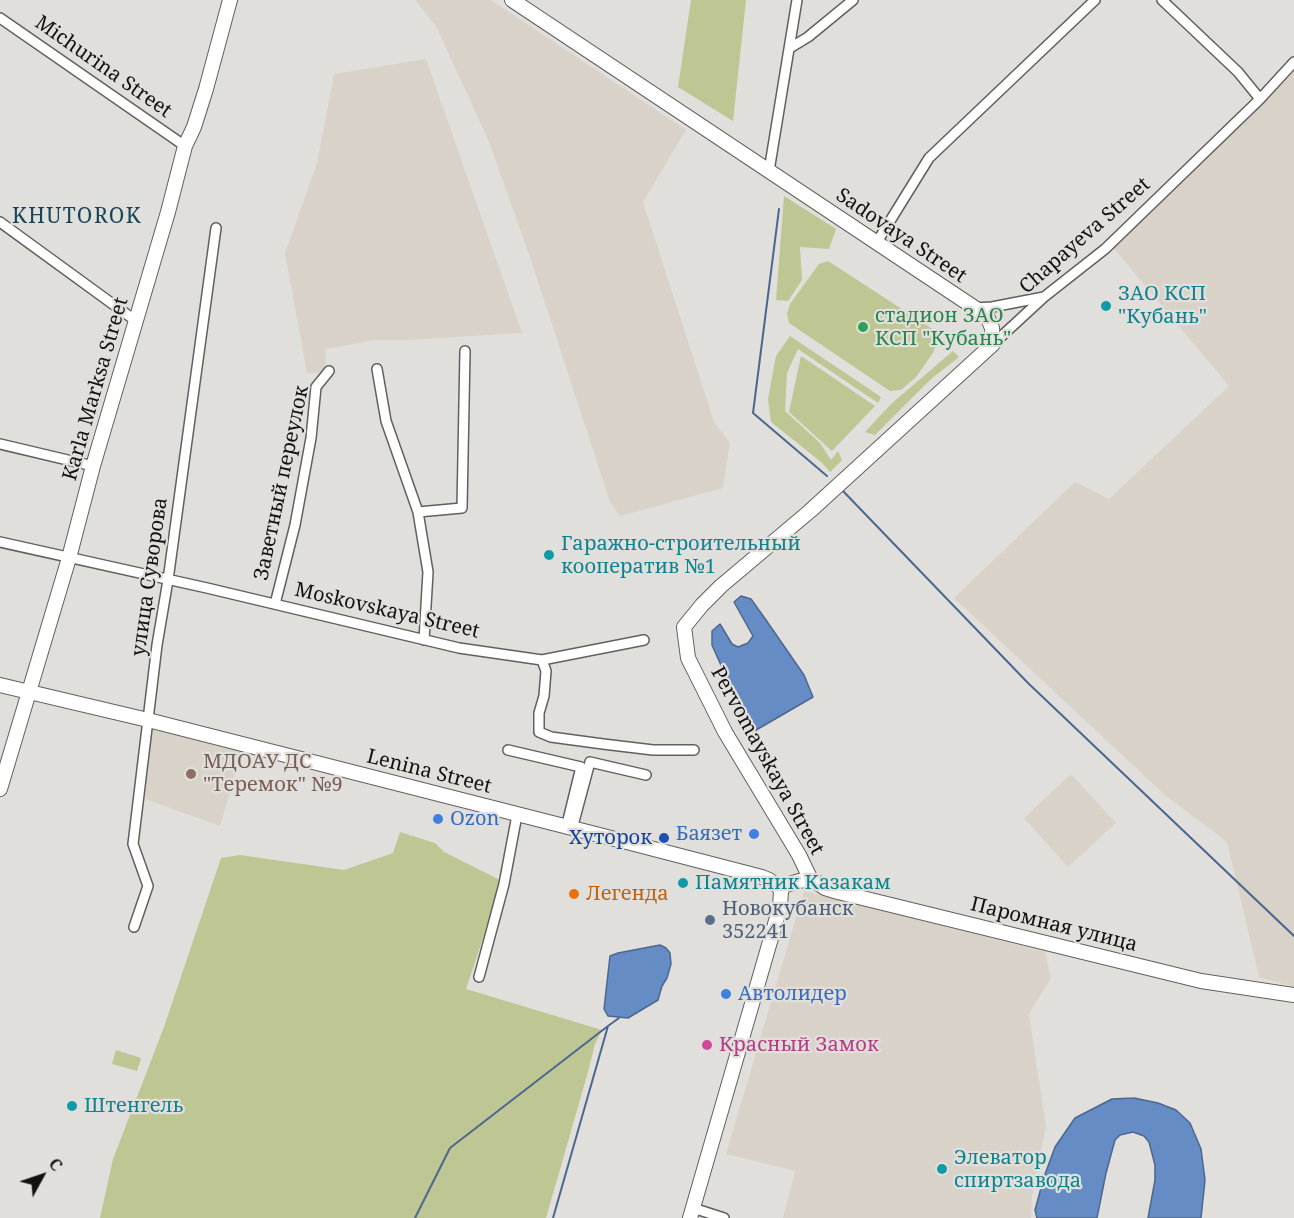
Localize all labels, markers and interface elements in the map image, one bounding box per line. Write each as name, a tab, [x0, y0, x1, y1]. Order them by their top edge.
street label: Michurina Street	[30, 11, 176, 123]
street label: Chapayeva Street	[1015, 173, 1155, 299]
street label: Sadovaya Street	[831, 184, 971, 288]
district label: KHUTOROK	[12, 204, 142, 230]
place label: ЗАО КСП "Кубань"	[1118, 282, 1207, 329]
street label: Karla Marksa Street	[58, 294, 134, 484]
marker: ЗАО КСП "Кубань"	[1099, 299, 1113, 313]
place label: стадион ЗАО КСП "Кубань"	[875, 304, 1011, 351]
marker: стадион ЗАО КСП "Кубань"	[856, 320, 870, 334]
street label: Заветный переулок	[250, 383, 314, 583]
street label: улица Суворова	[127, 496, 173, 658]
place label: Гаражно-строительный кооператив №1	[561, 532, 801, 579]
marker: Гаражно-строительный кооператив №1	[542, 548, 556, 562]
street label: Moskovskaya Street	[292, 578, 482, 644]
street label: Pervomayskaya Street	[705, 663, 829, 859]
street label: Lenina Street	[364, 745, 494, 799]
place label: МДОАУ ДС "Теремок" №9	[203, 750, 343, 797]
marker: МДОАУ ДС "Теремок" №9	[184, 767, 198, 781]
place label: Ozon	[450, 807, 499, 831]
marker: Ozon	[431, 812, 445, 826]
place label: Баязет	[676, 822, 742, 846]
place label: Хуторок	[569, 826, 652, 850]
marker: Баязет	[747, 827, 761, 841]
marker: Хуторок	[657, 831, 671, 845]
place label: Памятник Казакам	[695, 871, 891, 895]
marker: Памятник Казакам	[676, 876, 690, 890]
place label: Легенда	[586, 882, 669, 906]
marker: Легенда	[567, 887, 581, 901]
street label: Паромная улица	[968, 893, 1140, 957]
place label: Новокубанск 352241	[722, 897, 853, 944]
marker: Новокубанск 352241	[703, 913, 717, 927]
place label: Автолидер	[738, 982, 847, 1006]
marker: Автолидер	[719, 987, 733, 1001]
place label: Красный Замок	[719, 1033, 879, 1057]
marker: Красный Замок	[700, 1038, 714, 1052]
place label: Штенгель	[84, 1094, 183, 1118]
marker: Штенгель	[65, 1099, 79, 1113]
north arrow	[12, 1146, 72, 1206]
place label: Элеватор спиртзавода	[954, 1146, 1081, 1193]
text: С	[44, 1153, 68, 1176]
marker: Элеватор спиртзавода	[935, 1162, 949, 1176]

